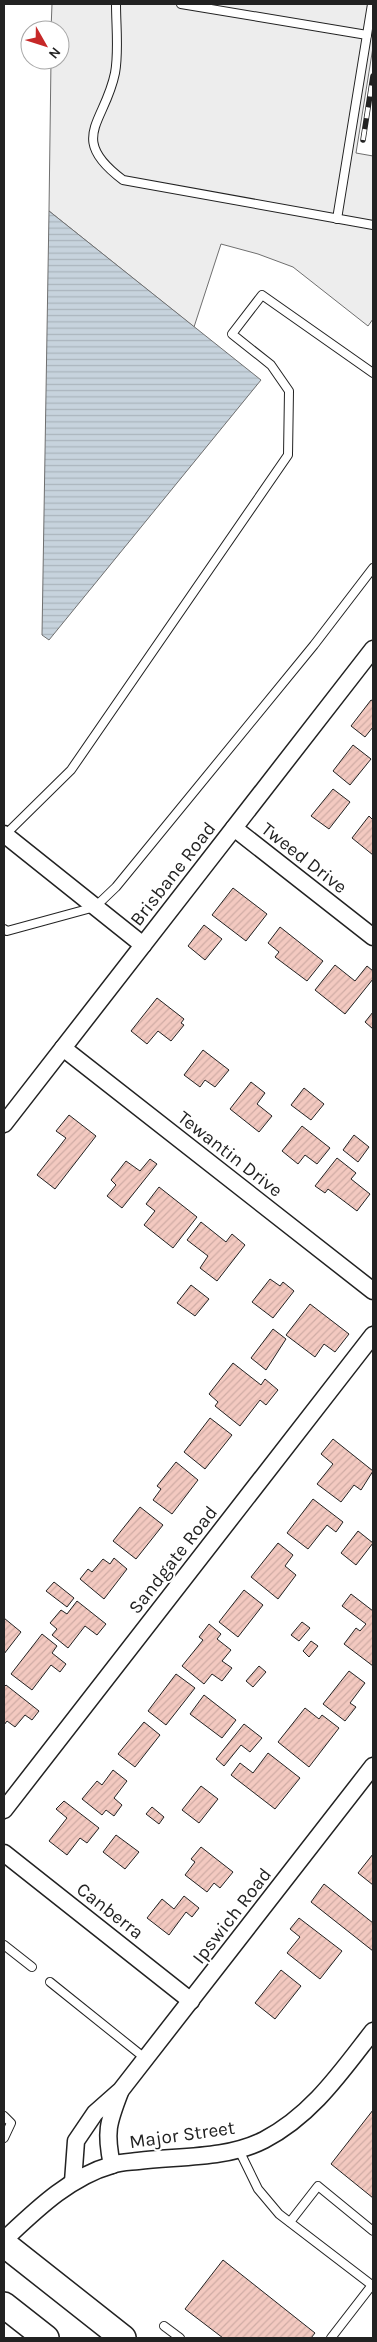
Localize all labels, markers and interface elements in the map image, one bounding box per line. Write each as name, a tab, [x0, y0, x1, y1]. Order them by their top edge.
north arrow	[20, 20, 70, 70]
text: N	[45, 44, 64, 62]
street label: Brisbane Road	[126, 818, 220, 930]
street label: Tweed Drive	[257, 818, 351, 898]
street label: Tewantin Drive	[173, 1106, 287, 1202]
street label: Sandgate Road	[124, 1502, 222, 1618]
street label: Ipswich Road	[188, 1864, 276, 1968]
street label: Canberra	[72, 1878, 148, 1944]
street label: Major Street	[128, 2117, 236, 2153]

